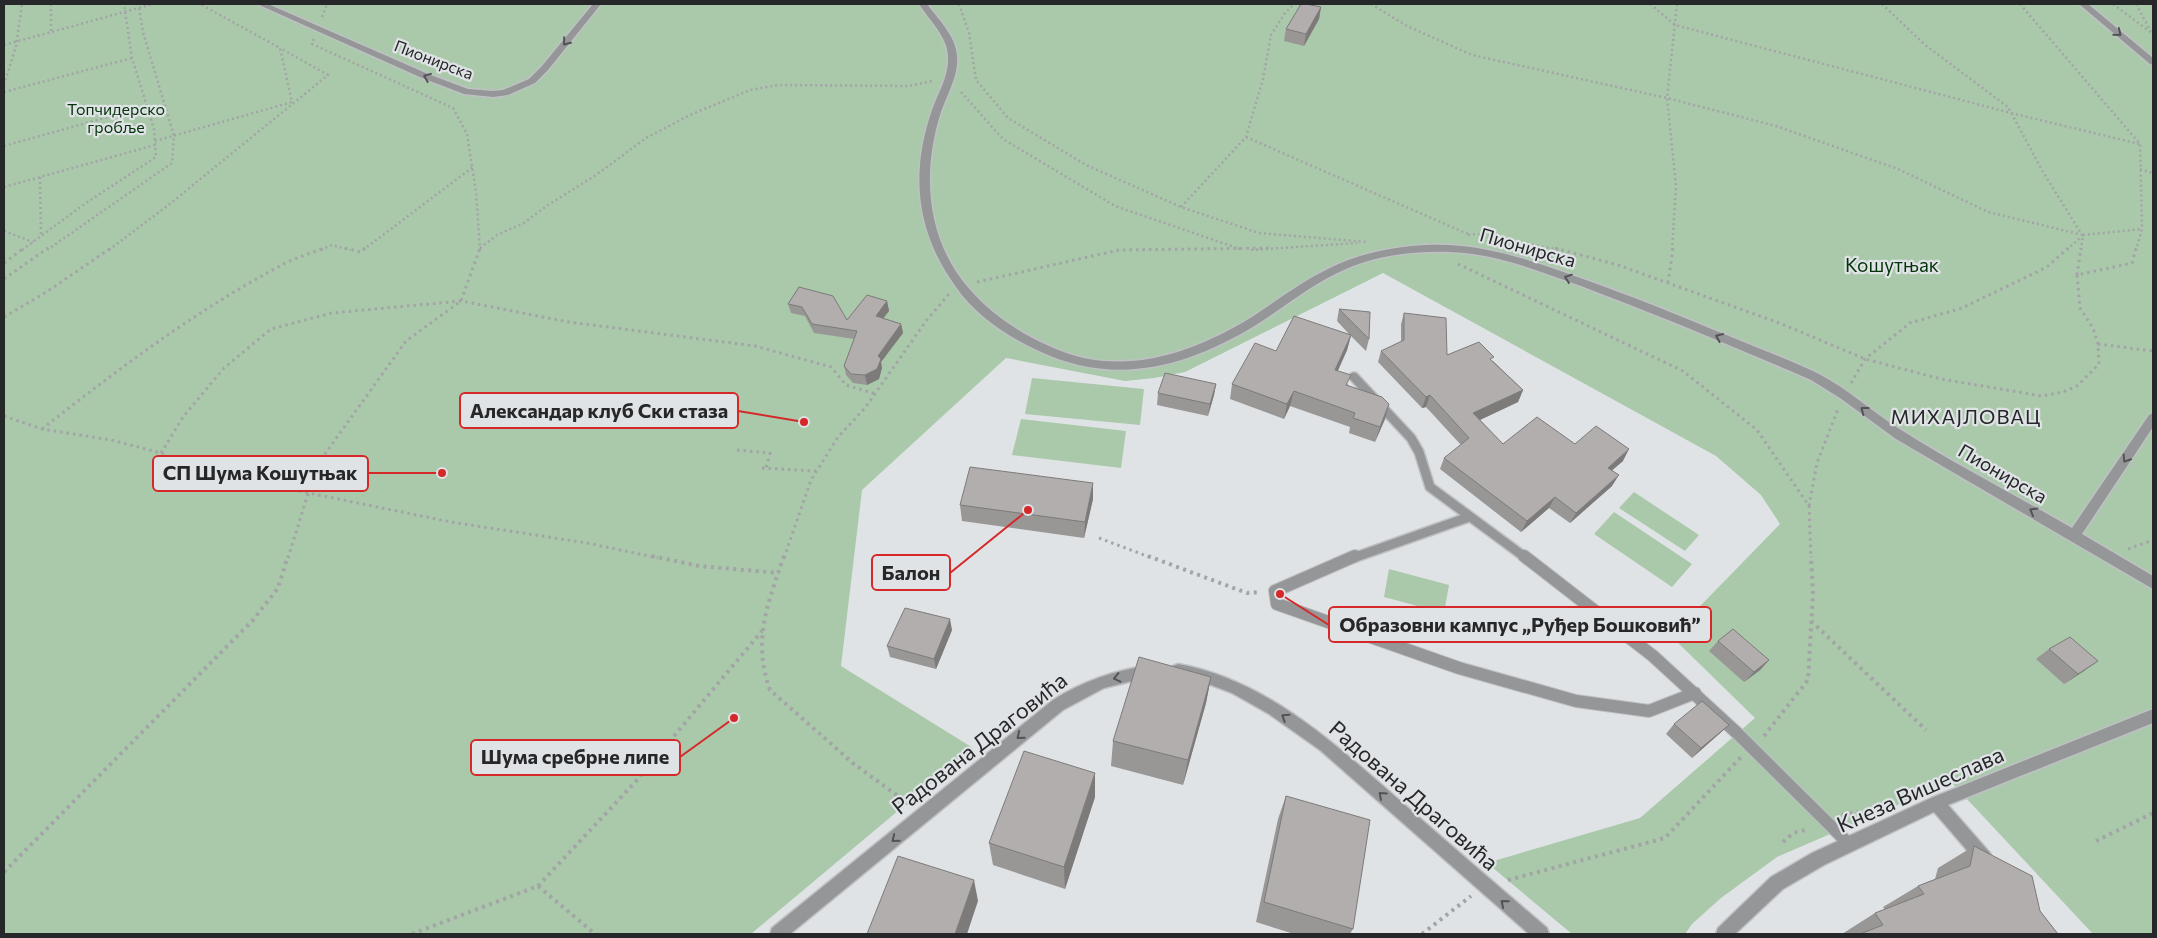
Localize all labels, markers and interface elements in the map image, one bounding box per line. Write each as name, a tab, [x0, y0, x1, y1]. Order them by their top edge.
one-way arrow	[2113, 27, 2122, 36]
street label: Пионирска	[392, 35, 476, 83]
one-way arrow	[563, 36, 572, 45]
one-way arrow	[423, 73, 432, 83]
park label: Топчидерско гробље	[67, 99, 165, 136]
street label: Пионирска	[1477, 222, 1579, 272]
park label: Кошутњак	[1845, 253, 1939, 276]
one-way arrow	[1564, 274, 1573, 284]
one-way arrow	[1715, 332, 1724, 343]
callout: Александар клуб Ски стаза	[460, 393, 738, 428]
text: Александар клуб Ски стаза	[470, 398, 728, 422]
district label: МИХАЈЛОВАЦ	[1891, 404, 2041, 428]
one-way arrow	[1861, 407, 1870, 415]
street label: Пионирска	[1955, 438, 2051, 508]
one-way arrow	[2123, 453, 2132, 462]
callout: СП Шума Кошутњак	[153, 456, 368, 491]
text: СП Шума Кошутњак	[163, 460, 358, 484]
one-way arrow	[2029, 507, 2038, 517]
callout: Балон	[872, 555, 950, 590]
text: Балон	[882, 560, 940, 584]
callout: Образовни кампус „Руђер Бошковић”	[1329, 607, 1711, 642]
text: Образовни кампус „Руђер Бошковић”	[1339, 612, 1701, 636]
street label: Радована Драговића	[886, 666, 1072, 820]
one-way arrow	[1113, 672, 1122, 683]
one-way arrow	[1282, 714, 1291, 724]
street label: Радована Драговића	[1324, 714, 1504, 876]
one-way arrow	[1017, 730, 1026, 738]
callout: Шума сребрне липе	[471, 740, 680, 775]
street label: Кнеза Вишеслава	[1832, 740, 2008, 838]
text: Шума сребрне липе	[481, 744, 669, 768]
one-way arrow	[1378, 792, 1387, 801]
one-way arrow	[891, 833, 900, 842]
one-way arrow	[1500, 899, 1509, 908]

